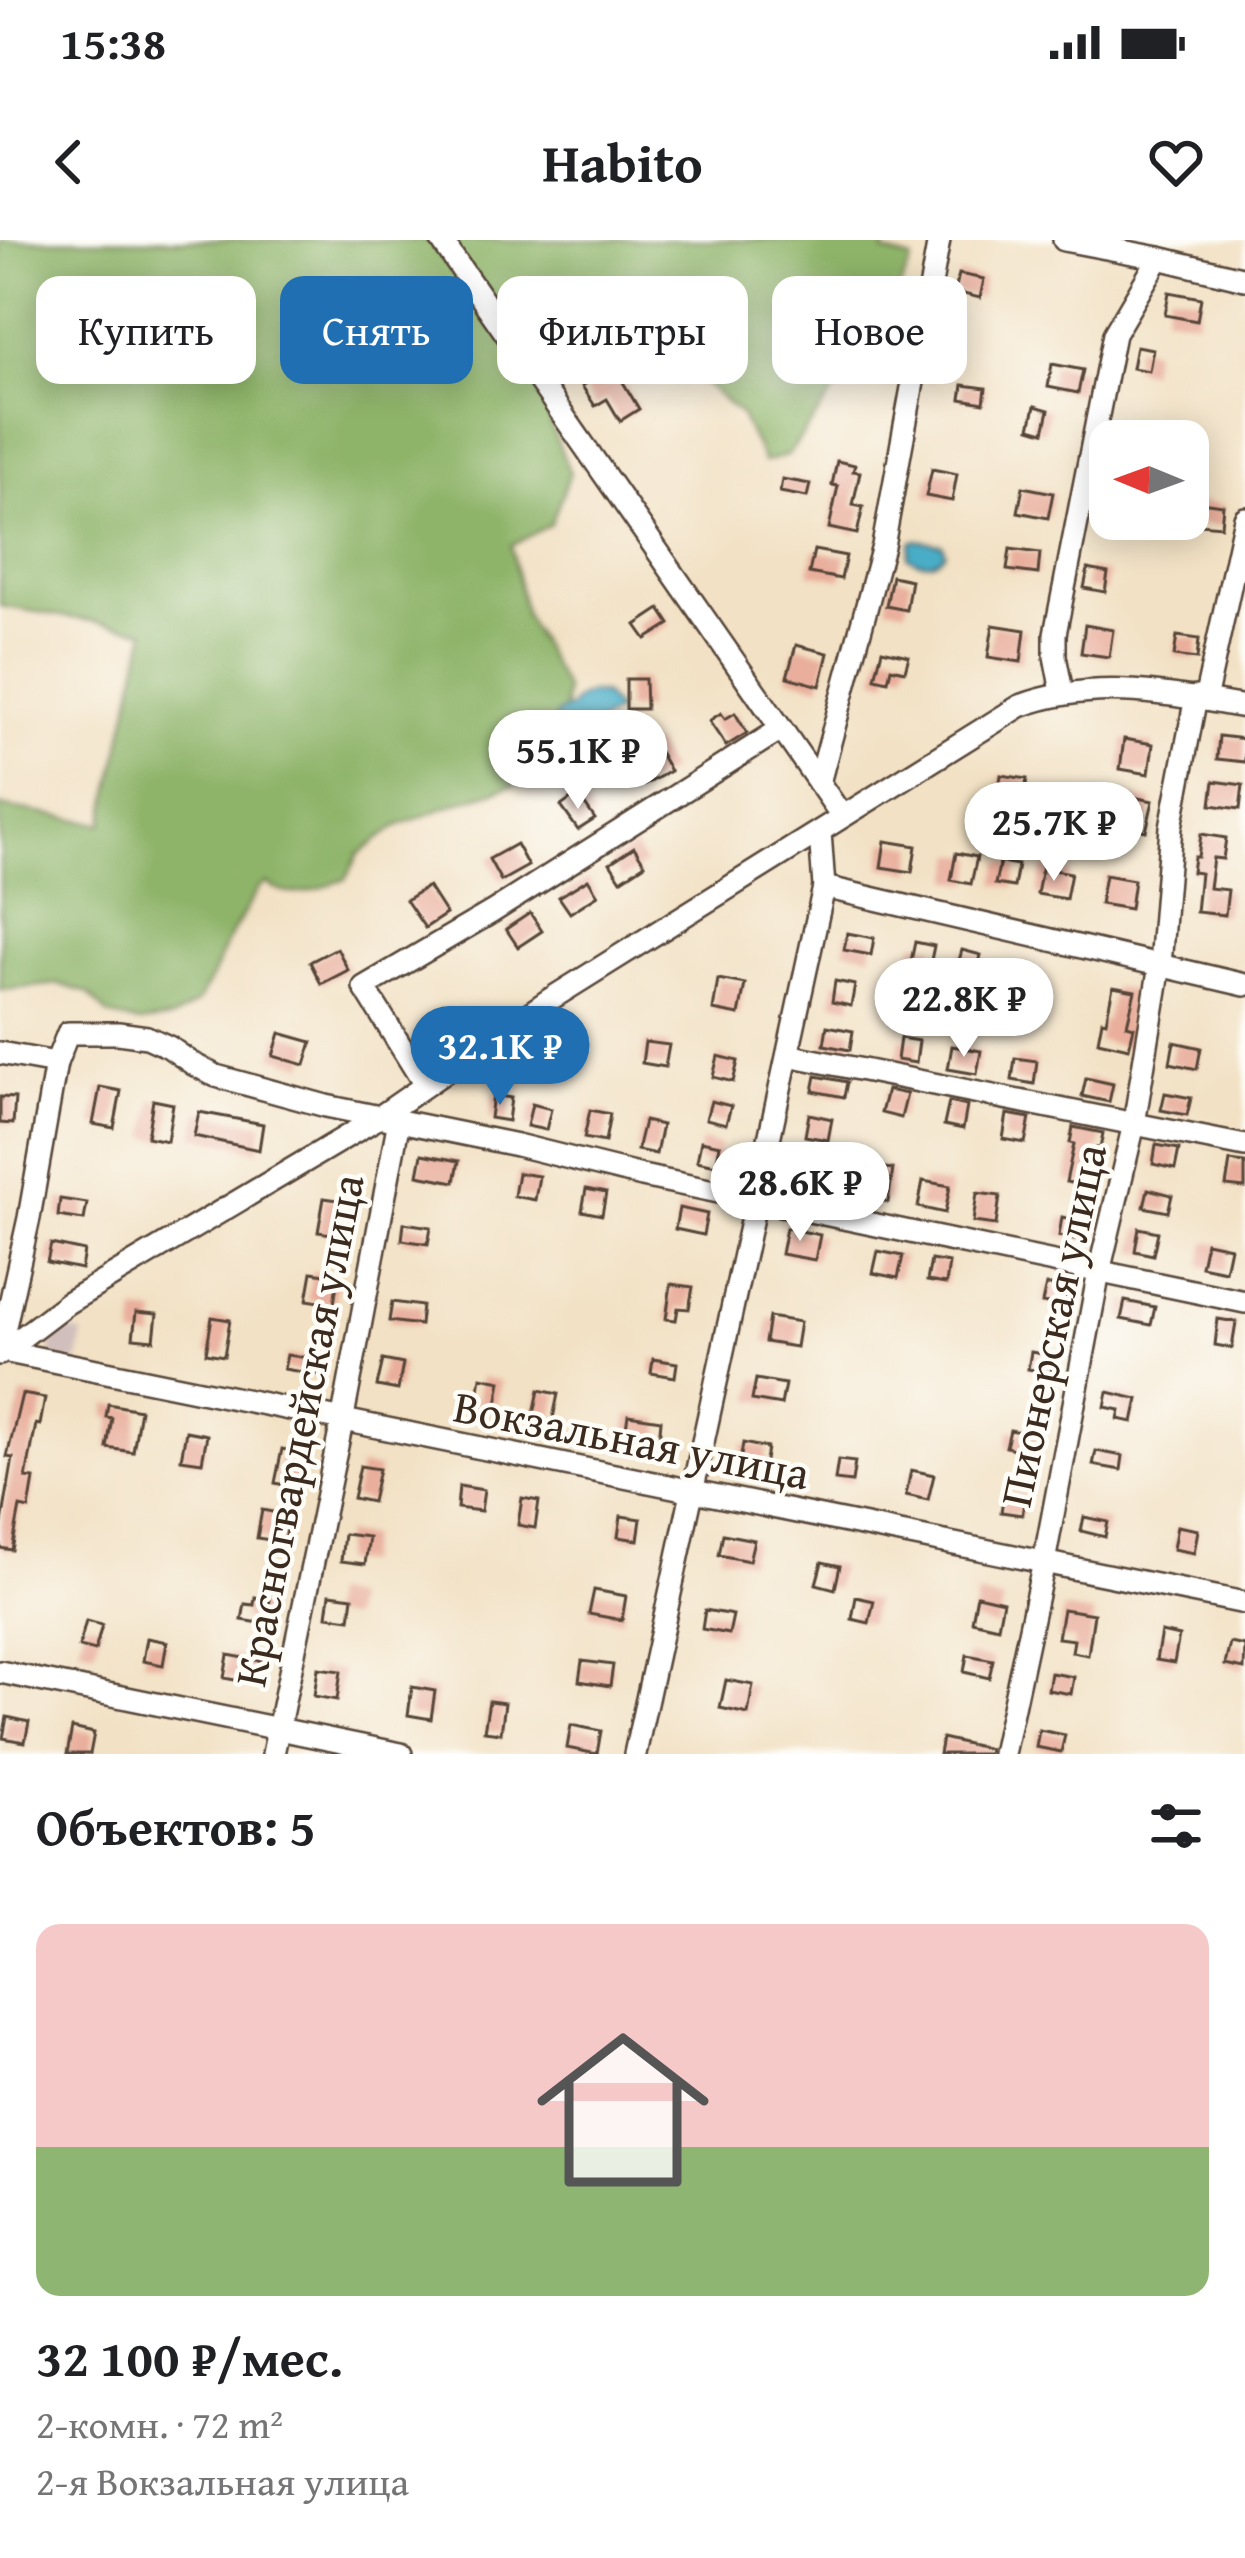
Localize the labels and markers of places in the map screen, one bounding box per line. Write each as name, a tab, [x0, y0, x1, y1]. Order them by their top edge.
pin: 55.1K ₽	[467, 710, 689, 812]
pin: 25.7K ₽	[943, 782, 1165, 884]
pin: 22.8K ₽	[853, 958, 1075, 1060]
pin: 32.1K ₽	[389, 1006, 611, 1108]
pin: 28.6K ₽	[689, 1142, 911, 1244]

